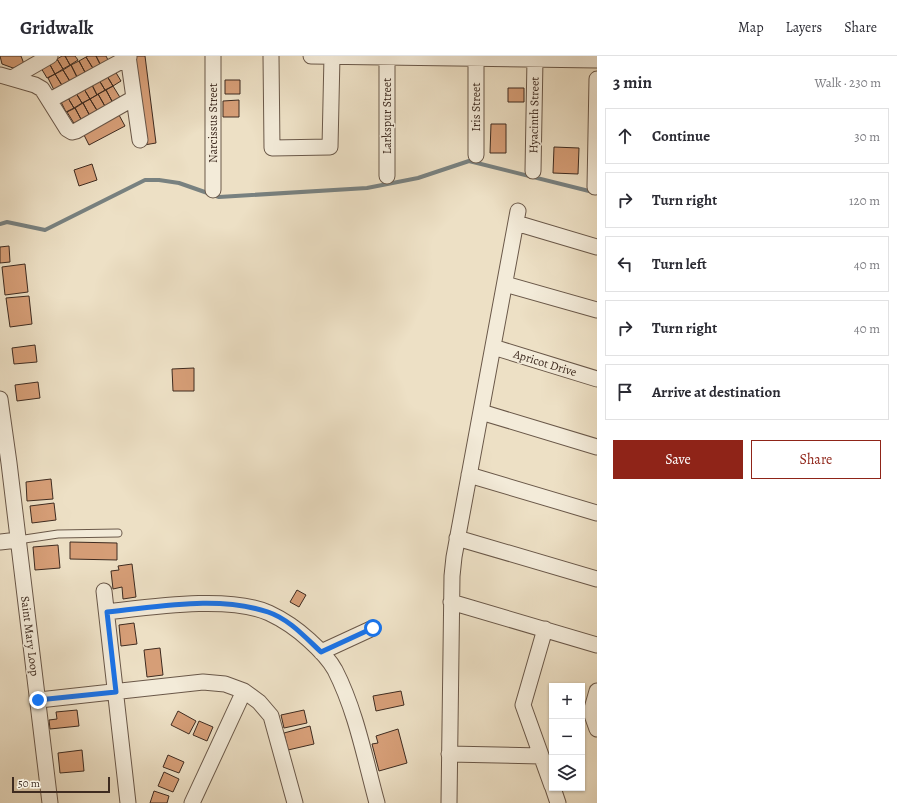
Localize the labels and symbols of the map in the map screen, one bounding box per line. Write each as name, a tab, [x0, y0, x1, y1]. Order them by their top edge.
street label: Hyacinth Street	[525, 76, 543, 154]
street label: Larkspur Street	[379, 78, 395, 154]
street label: Narcissus Street	[205, 83, 221, 163]
street label: Iris Street	[468, 83, 484, 131]
street label: Apricot Drive	[511, 346, 579, 380]
street label: Saint Mary Loop	[17, 595, 43, 677]
route start	[364, 619, 382, 637]
route end	[29, 691, 47, 709]
scale bar	[12, 775, 110, 794]

